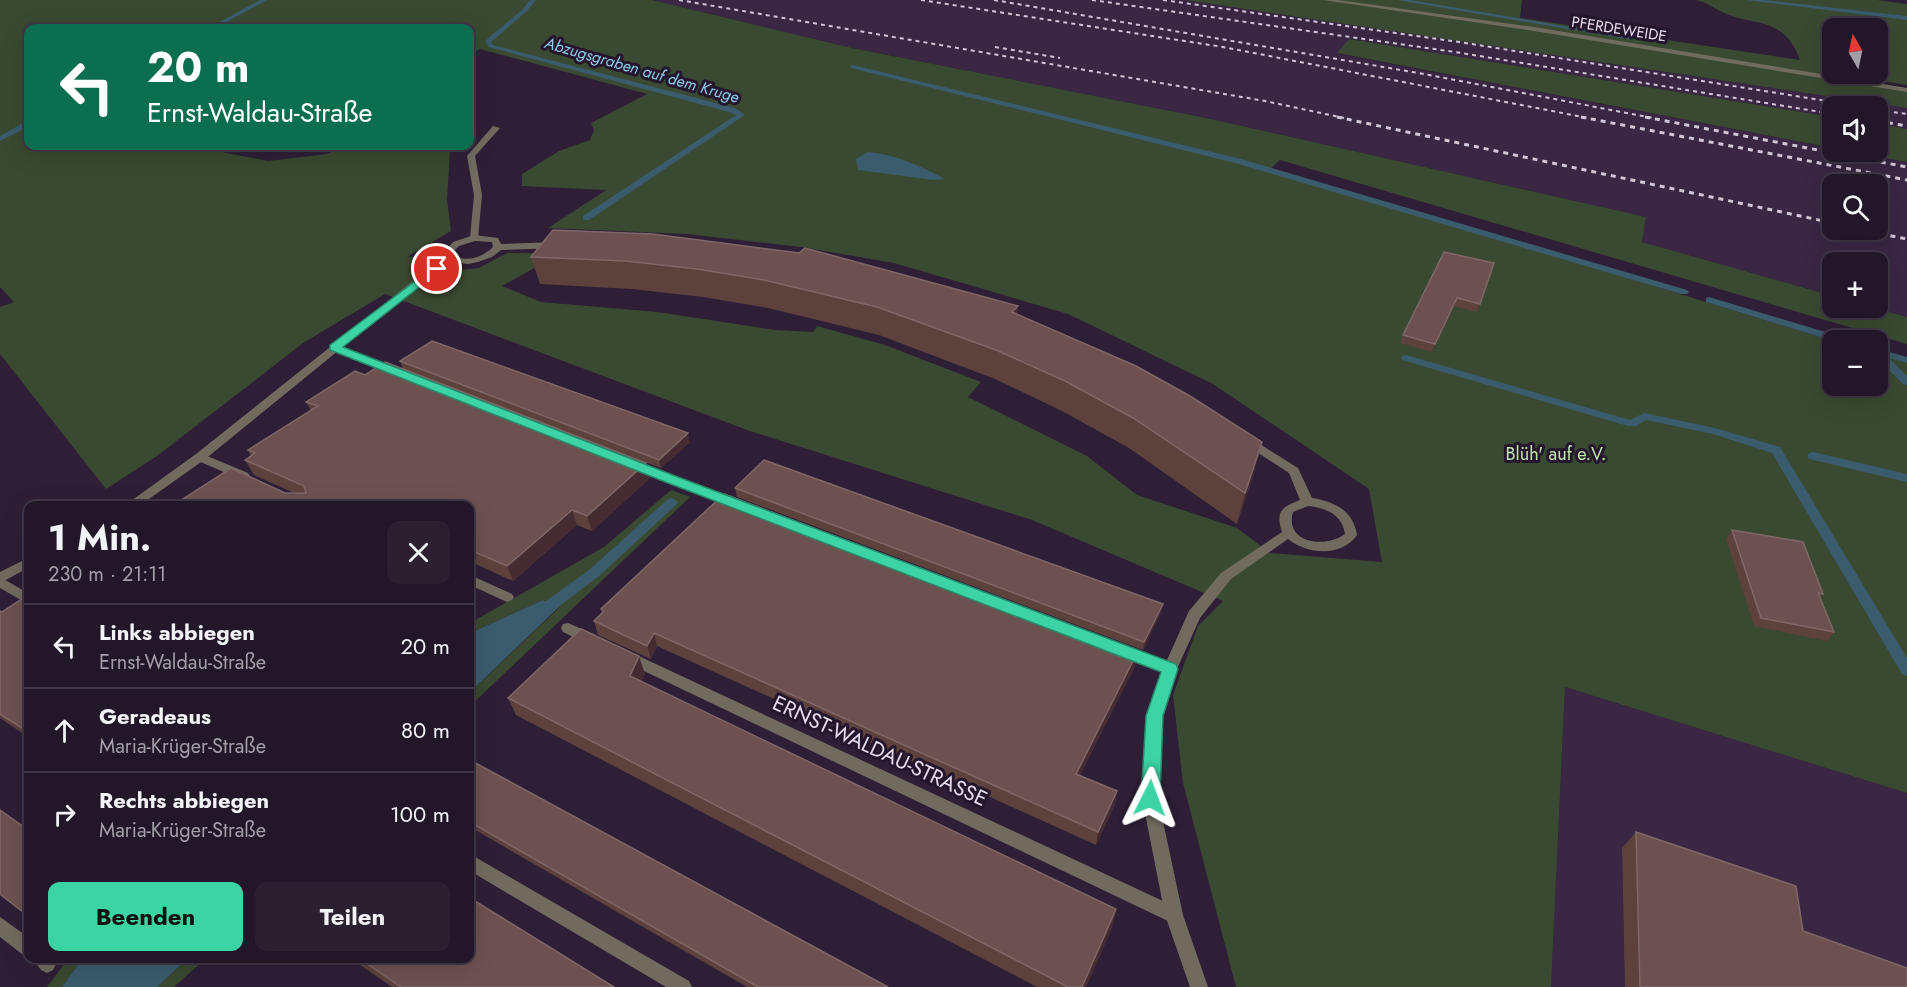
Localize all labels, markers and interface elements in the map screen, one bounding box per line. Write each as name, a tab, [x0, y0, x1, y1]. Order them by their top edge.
street label: PFERDEWEIDE	[1570, 11, 1668, 47]
north arrow	[1822, 18, 1888, 84]
map controls	[1822, 18, 1888, 396]
water label: Abzugsgraben auf dem Kruge	[541, 31, 742, 109]
text: 20 m	[147, 37, 249, 98]
icon: left	[48, 48, 126, 126]
text: Ernst-Waldau-Straße	[147, 93, 372, 132]
button: sound	[1822, 96, 1888, 162]
button: search	[1822, 174, 1888, 240]
pin	[411, 243, 462, 294]
icon: arrive	[420, 252, 453, 285]
button: +	[1822, 252, 1888, 318]
button: −	[1822, 330, 1888, 396]
park label: Blüh' auf e.V.	[1506, 441, 1606, 467]
text: 1 Min.	[48, 511, 151, 563]
button: close	[387, 521, 450, 584]
text: 230 m · 21:11	[48, 560, 166, 589]
text: Links abbiegen	[99, 616, 255, 648]
icon: left	[48, 630, 81, 663]
text: 20 m	[401, 630, 450, 662]
text: Ernst-Waldau-Straße	[99, 648, 266, 677]
street label: ERNST-WALDAU-STRASSE	[768, 688, 992, 814]
text: Geradeaus	[99, 700, 211, 732]
icon: ahead	[48, 714, 81, 747]
text: 80 m	[401, 714, 450, 746]
text: Maria-Krüger-Straße	[99, 732, 266, 761]
position arrow	[1118, 766, 1182, 830]
text: Rechts abbiegen	[99, 784, 269, 816]
icon: right	[48, 798, 81, 831]
text: 100 m	[390, 798, 450, 830]
text: Maria-Krüger-Straße	[99, 816, 266, 845]
button: Beenden	[48, 882, 243, 951]
button: Teilen	[255, 882, 450, 951]

